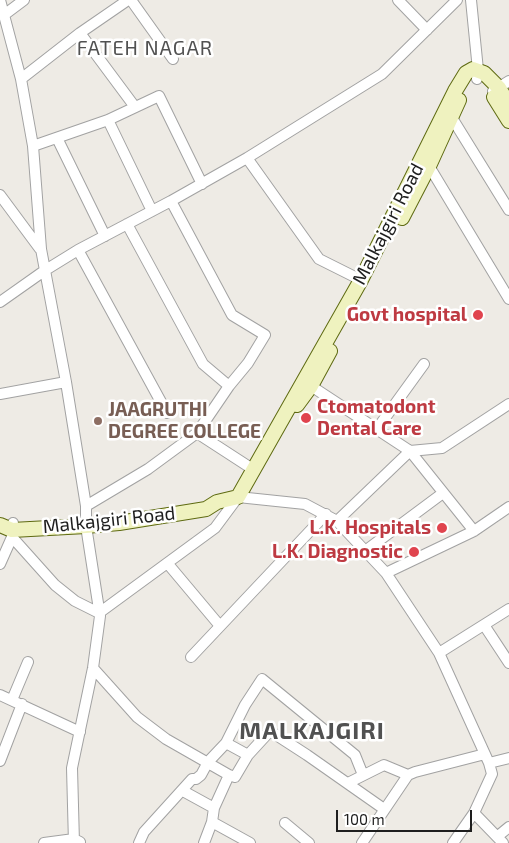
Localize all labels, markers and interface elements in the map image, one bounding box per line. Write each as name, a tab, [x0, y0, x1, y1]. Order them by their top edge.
district label: FATEH NAGAR	[75, 36, 215, 60]
street label: Malkajgiri Road	[348, 159, 428, 289]
place label: Govt hospital	[347, 304, 467, 326]
marker: Govt hospital	[471, 308, 485, 322]
place label: Ctomatodont Dental Care	[317, 396, 435, 440]
place label: JAAGRUTHI DEGREE COLLEGE	[108, 399, 261, 443]
marker: Ctomatodont Dental Care	[299, 411, 313, 425]
marker: JAAGRUTHI DEGREE COLLEGE	[92, 415, 104, 427]
street label: Malkajgiri Road	[42, 502, 176, 538]
place label: L.K. Hospitals	[309, 517, 431, 539]
marker: L.K. Hospitals	[435, 521, 449, 535]
place label: L.K. Diagnostic	[272, 541, 403, 563]
marker: L.K. Diagnostic	[407, 545, 421, 559]
district label: MALKAJGIRI	[238, 717, 386, 745]
scale bar	[339, 800, 475, 832]
text: 100 m	[344, 810, 385, 828]

